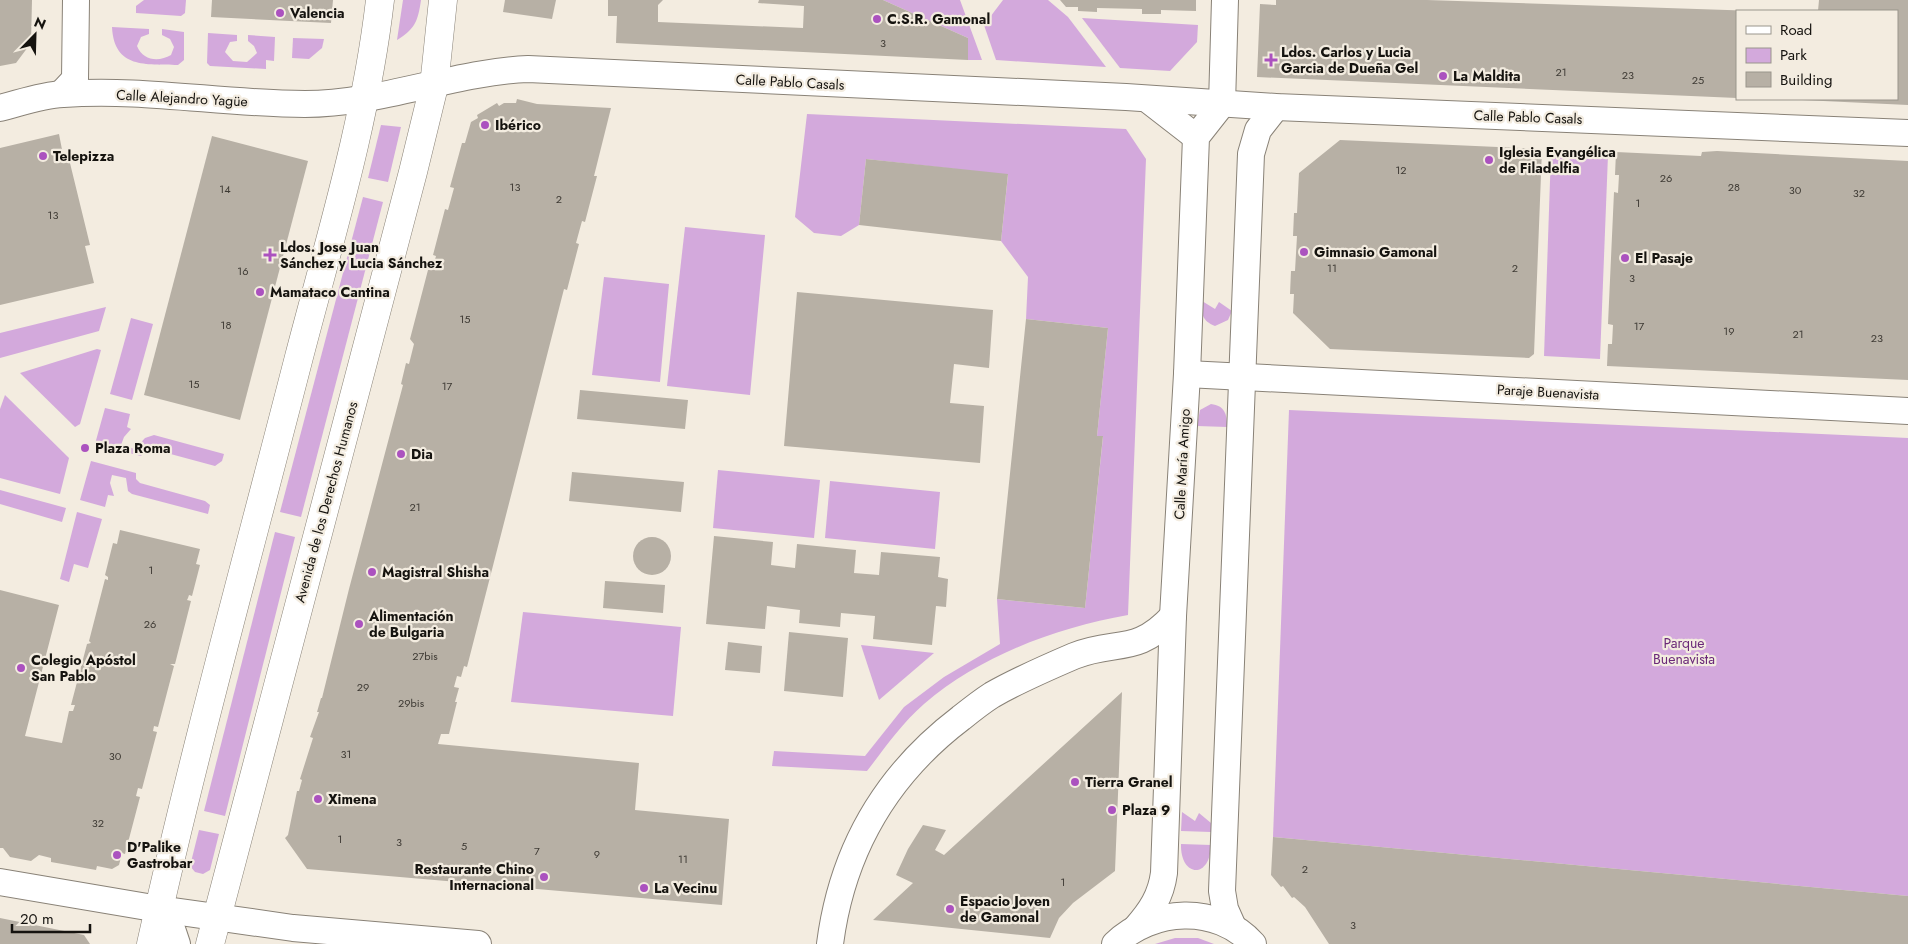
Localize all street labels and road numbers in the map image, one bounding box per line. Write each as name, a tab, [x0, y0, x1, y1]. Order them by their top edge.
street label: Calle Pablo Casals	[735, 69, 845, 95]
street label: Calle Alejandro Yagüe	[116, 85, 248, 111]
street label: Calle Pablo Casals	[1473, 105, 1583, 129]
street label: Paraje Buenavista	[1496, 379, 1600, 405]
street label: Avenida de los Derechos Humanos	[289, 399, 363, 605]
street label: Calle María Amigo	[1169, 408, 1195, 520]

